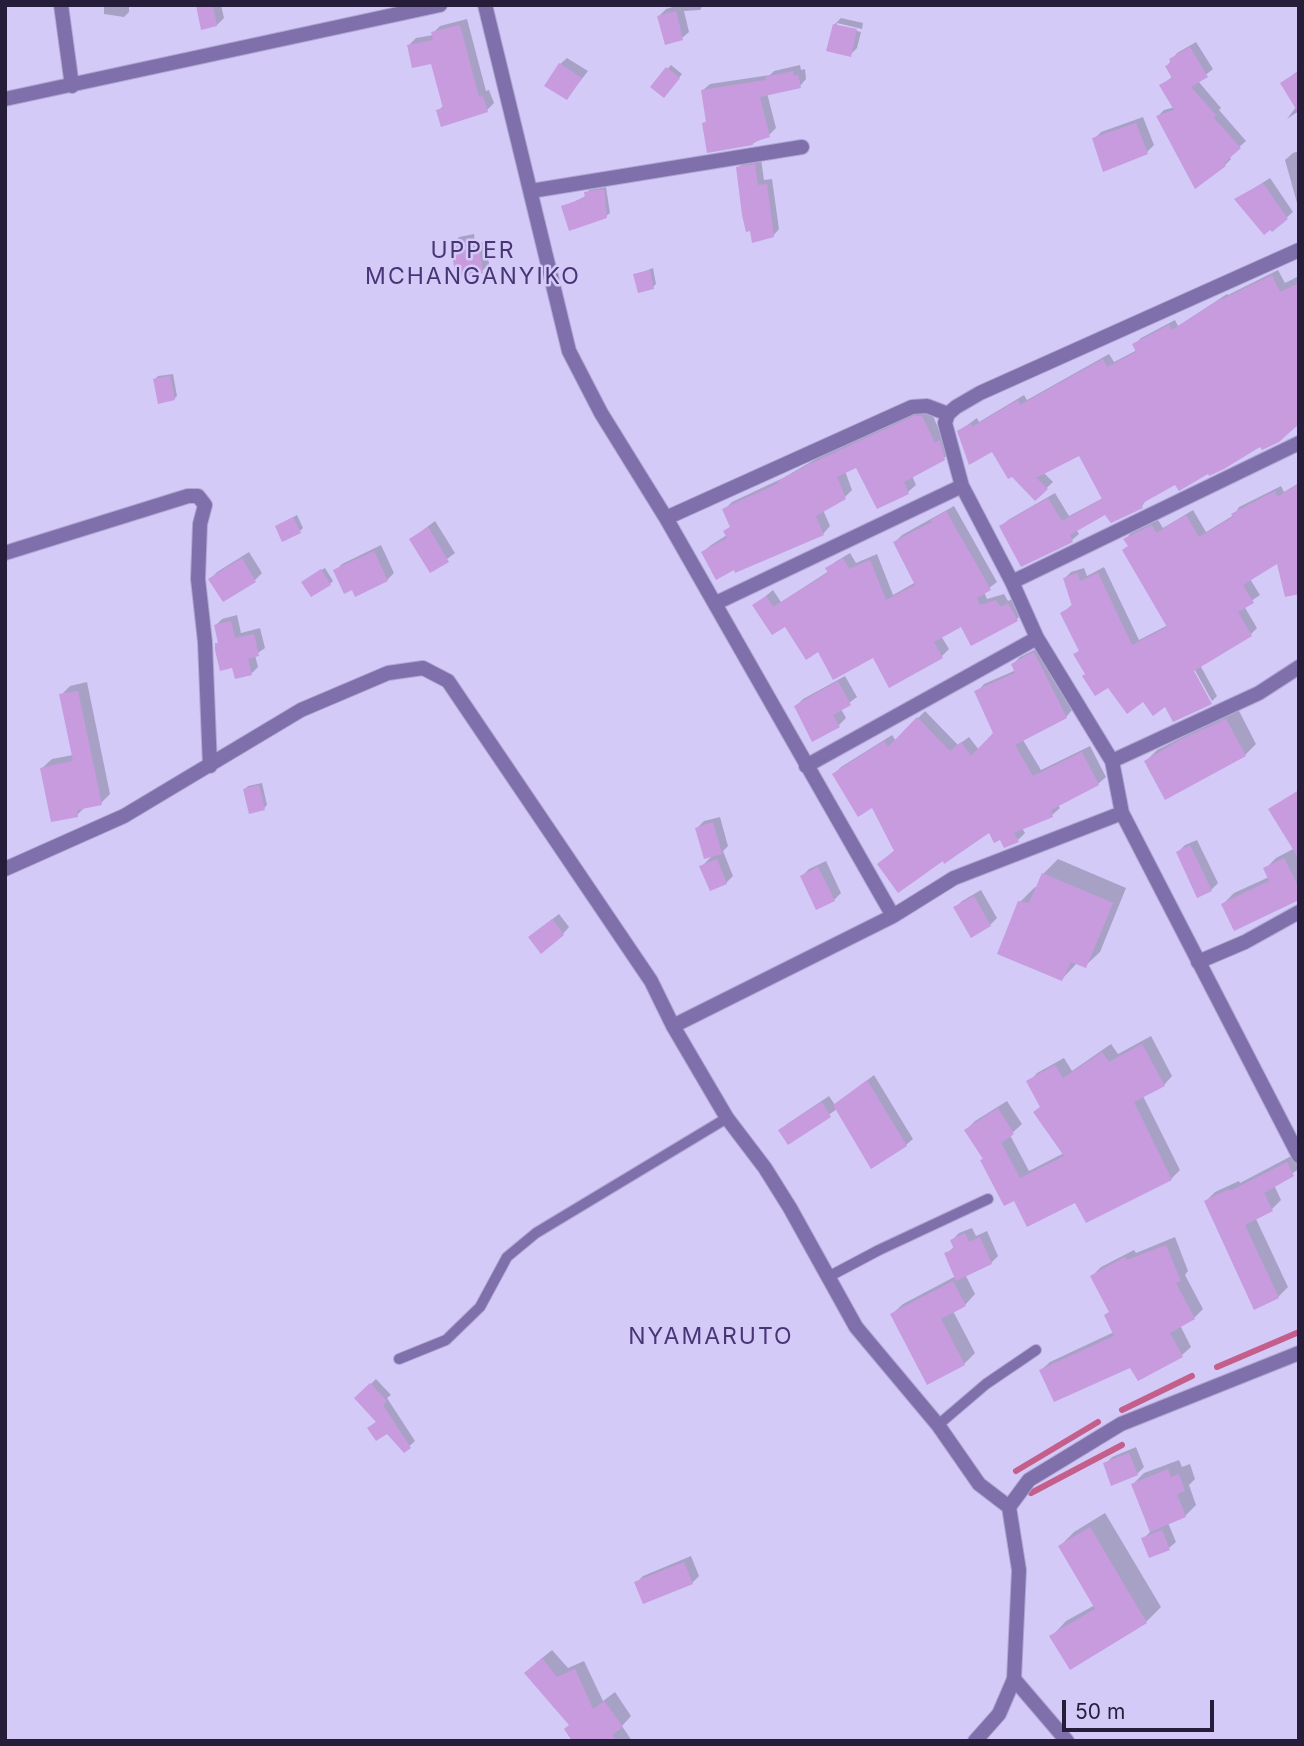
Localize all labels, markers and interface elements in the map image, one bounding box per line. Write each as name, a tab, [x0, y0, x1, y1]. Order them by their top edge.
district label: UPPER MCHANGANYIKO	[367, 237, 579, 291]
district label: NYAMARUTO	[629, 1323, 793, 1351]
scale bar	[1066, 1686, 1218, 1730]
text: 50 m	[1075, 1699, 1125, 1724]

